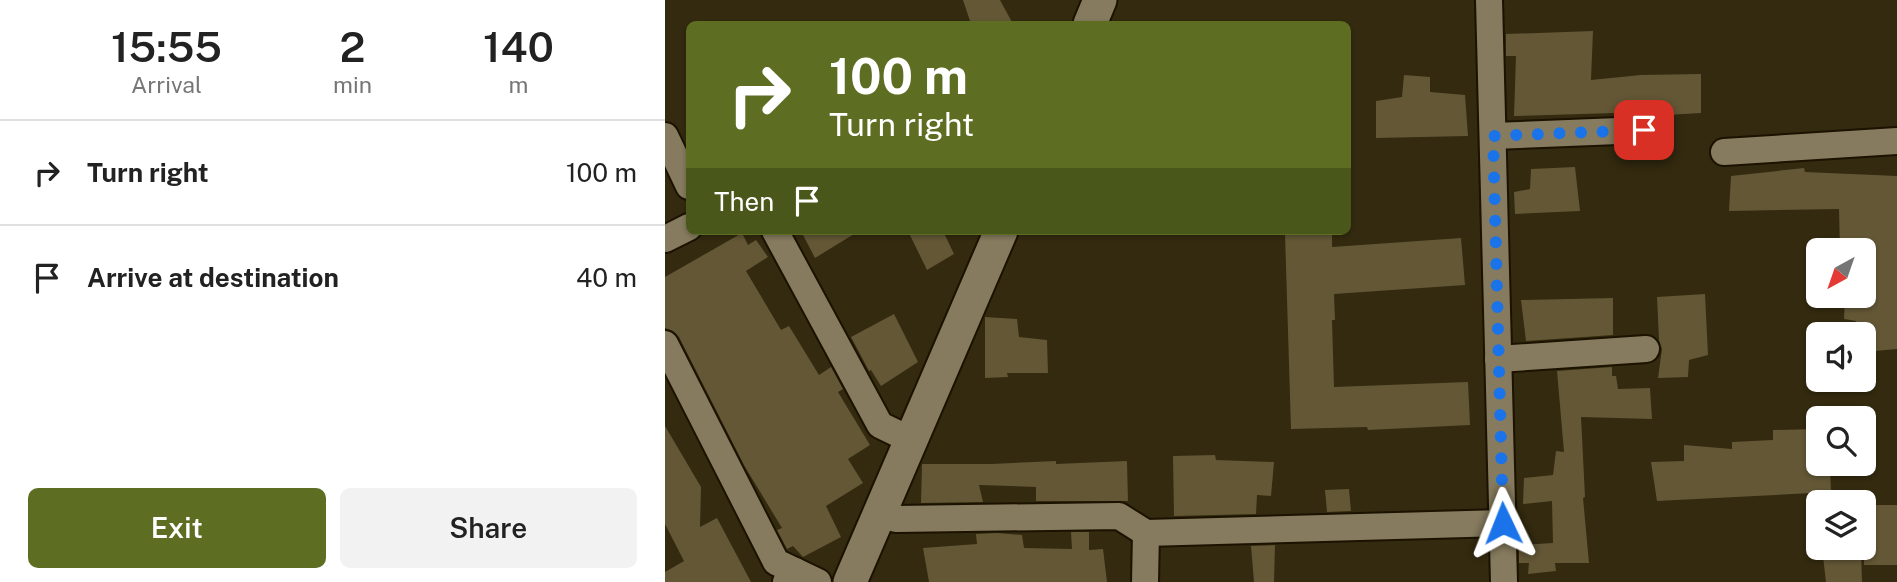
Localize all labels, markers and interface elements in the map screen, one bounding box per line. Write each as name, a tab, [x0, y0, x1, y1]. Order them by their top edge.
text: 15:55	[111, 22, 222, 71]
text: 2	[340, 22, 365, 71]
text: 140	[483, 22, 554, 71]
text: 100 m	[829, 47, 968, 105]
icon: right	[714, 49, 805, 140]
text: Arrival	[131, 71, 202, 98]
text: min	[333, 71, 372, 98]
text: m	[509, 71, 528, 98]
pin	[1614, 100, 1674, 160]
text: Turn right	[829, 106, 974, 143]
icon: arrive	[1625, 111, 1663, 149]
icon: right	[28, 154, 66, 192]
text: Turn right	[87, 157, 209, 188]
text: 100 m	[566, 157, 637, 188]
icon: arrive	[788, 182, 826, 220]
text: Then	[714, 186, 774, 217]
north arrow	[1806, 238, 1876, 308]
map controls	[1806, 238, 1876, 560]
icon: arrive	[28, 259, 66, 297]
text: Arrive at destination	[87, 262, 339, 293]
text: 40 m	[576, 262, 637, 293]
button: sound	[1806, 322, 1876, 392]
button: search	[1806, 406, 1876, 476]
position arrow	[1466, 486, 1540, 560]
button: Exit	[28, 488, 326, 568]
button: Share	[340, 488, 637, 568]
button: layers	[1806, 490, 1876, 560]

